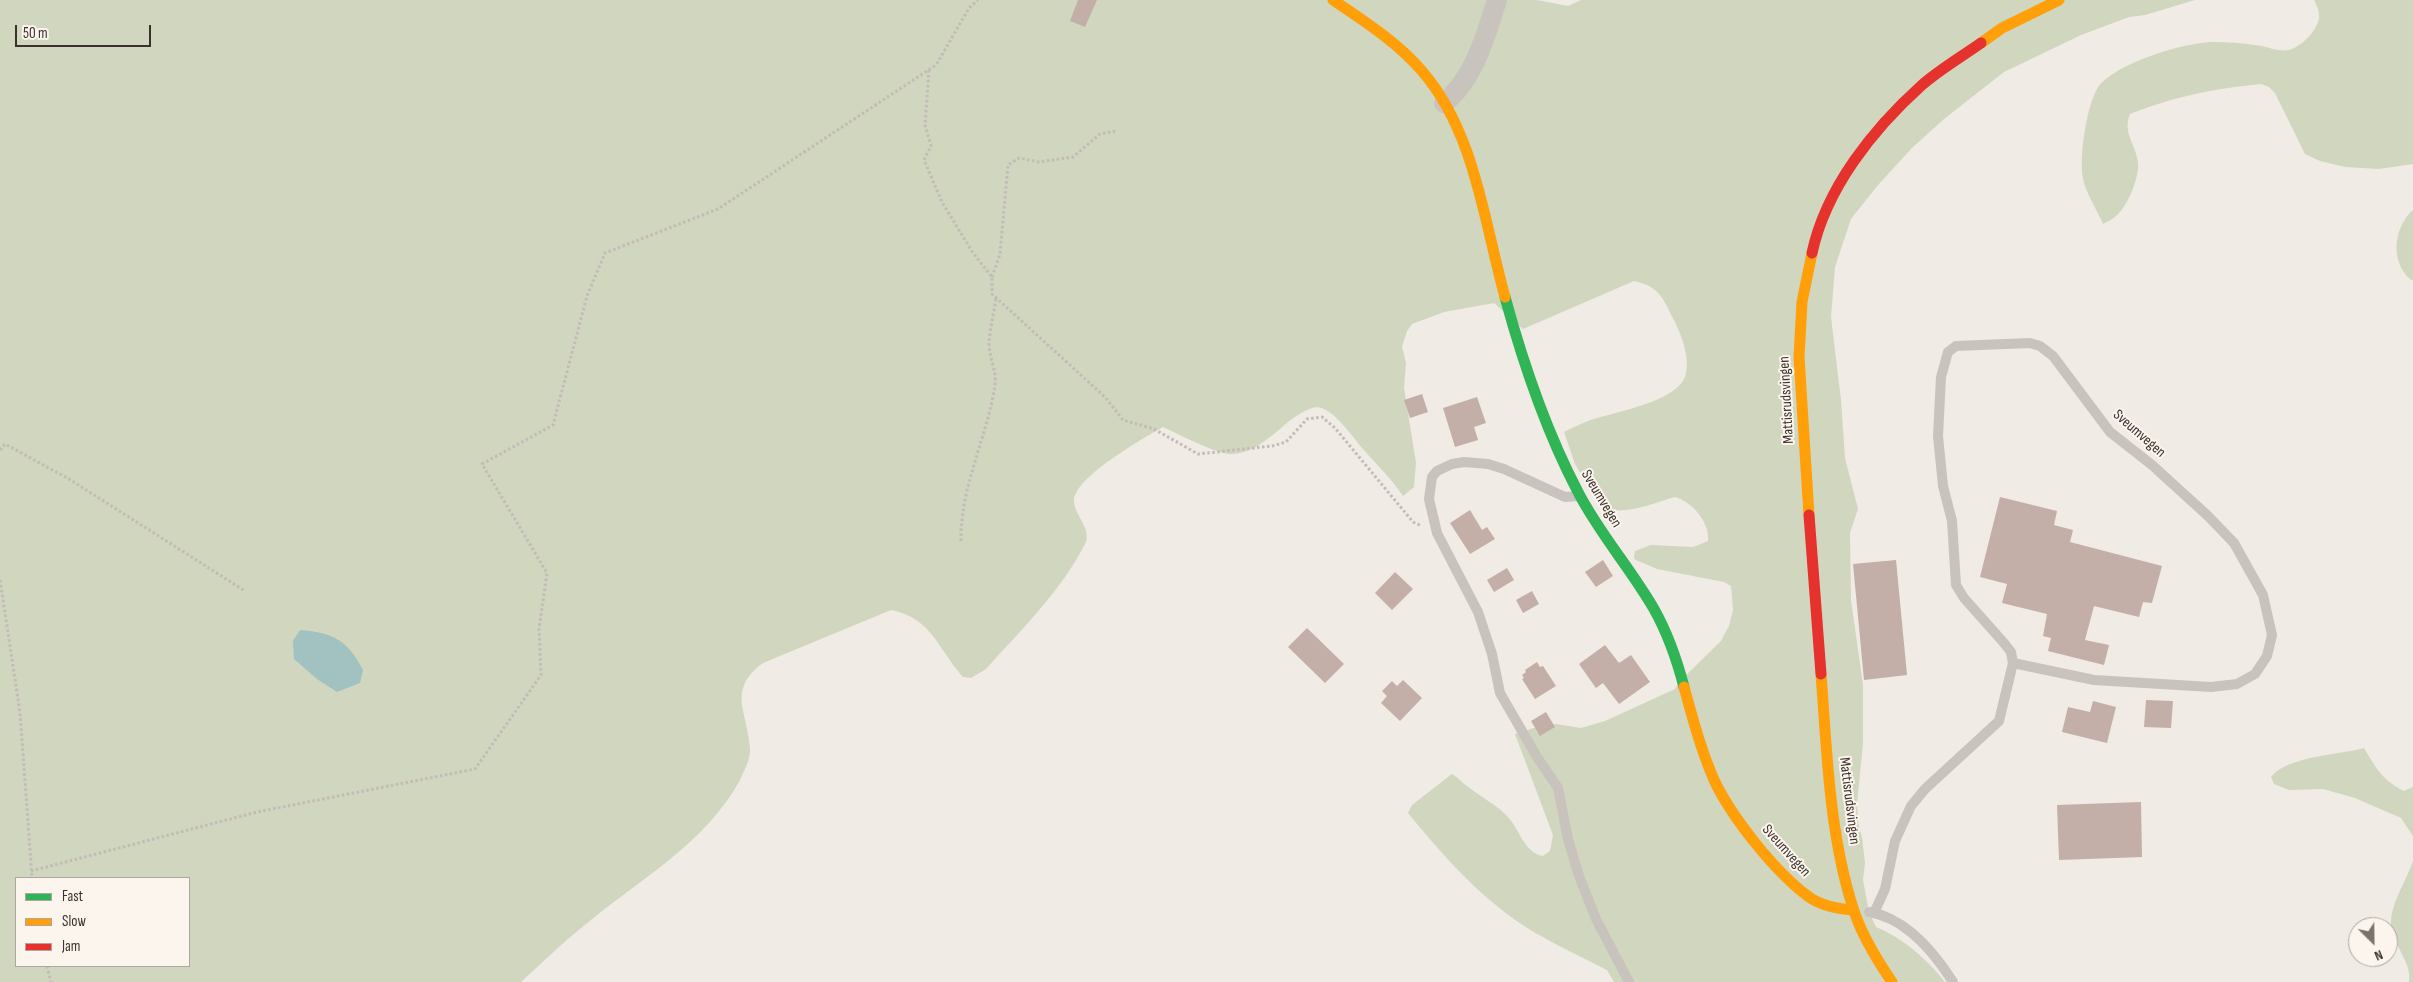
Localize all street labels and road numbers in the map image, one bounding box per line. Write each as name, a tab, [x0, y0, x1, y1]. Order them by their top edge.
street label: Mattisrudsvingen	[1776, 356, 1798, 444]
street label: Sveumvegen	[2109, 406, 2169, 462]
street label: Sveumvegen	[1577, 467, 1625, 531]
street label: Mattisrudsvingen	[1835, 756, 1863, 846]
street label: Sveumvegen	[1758, 821, 1814, 881]

